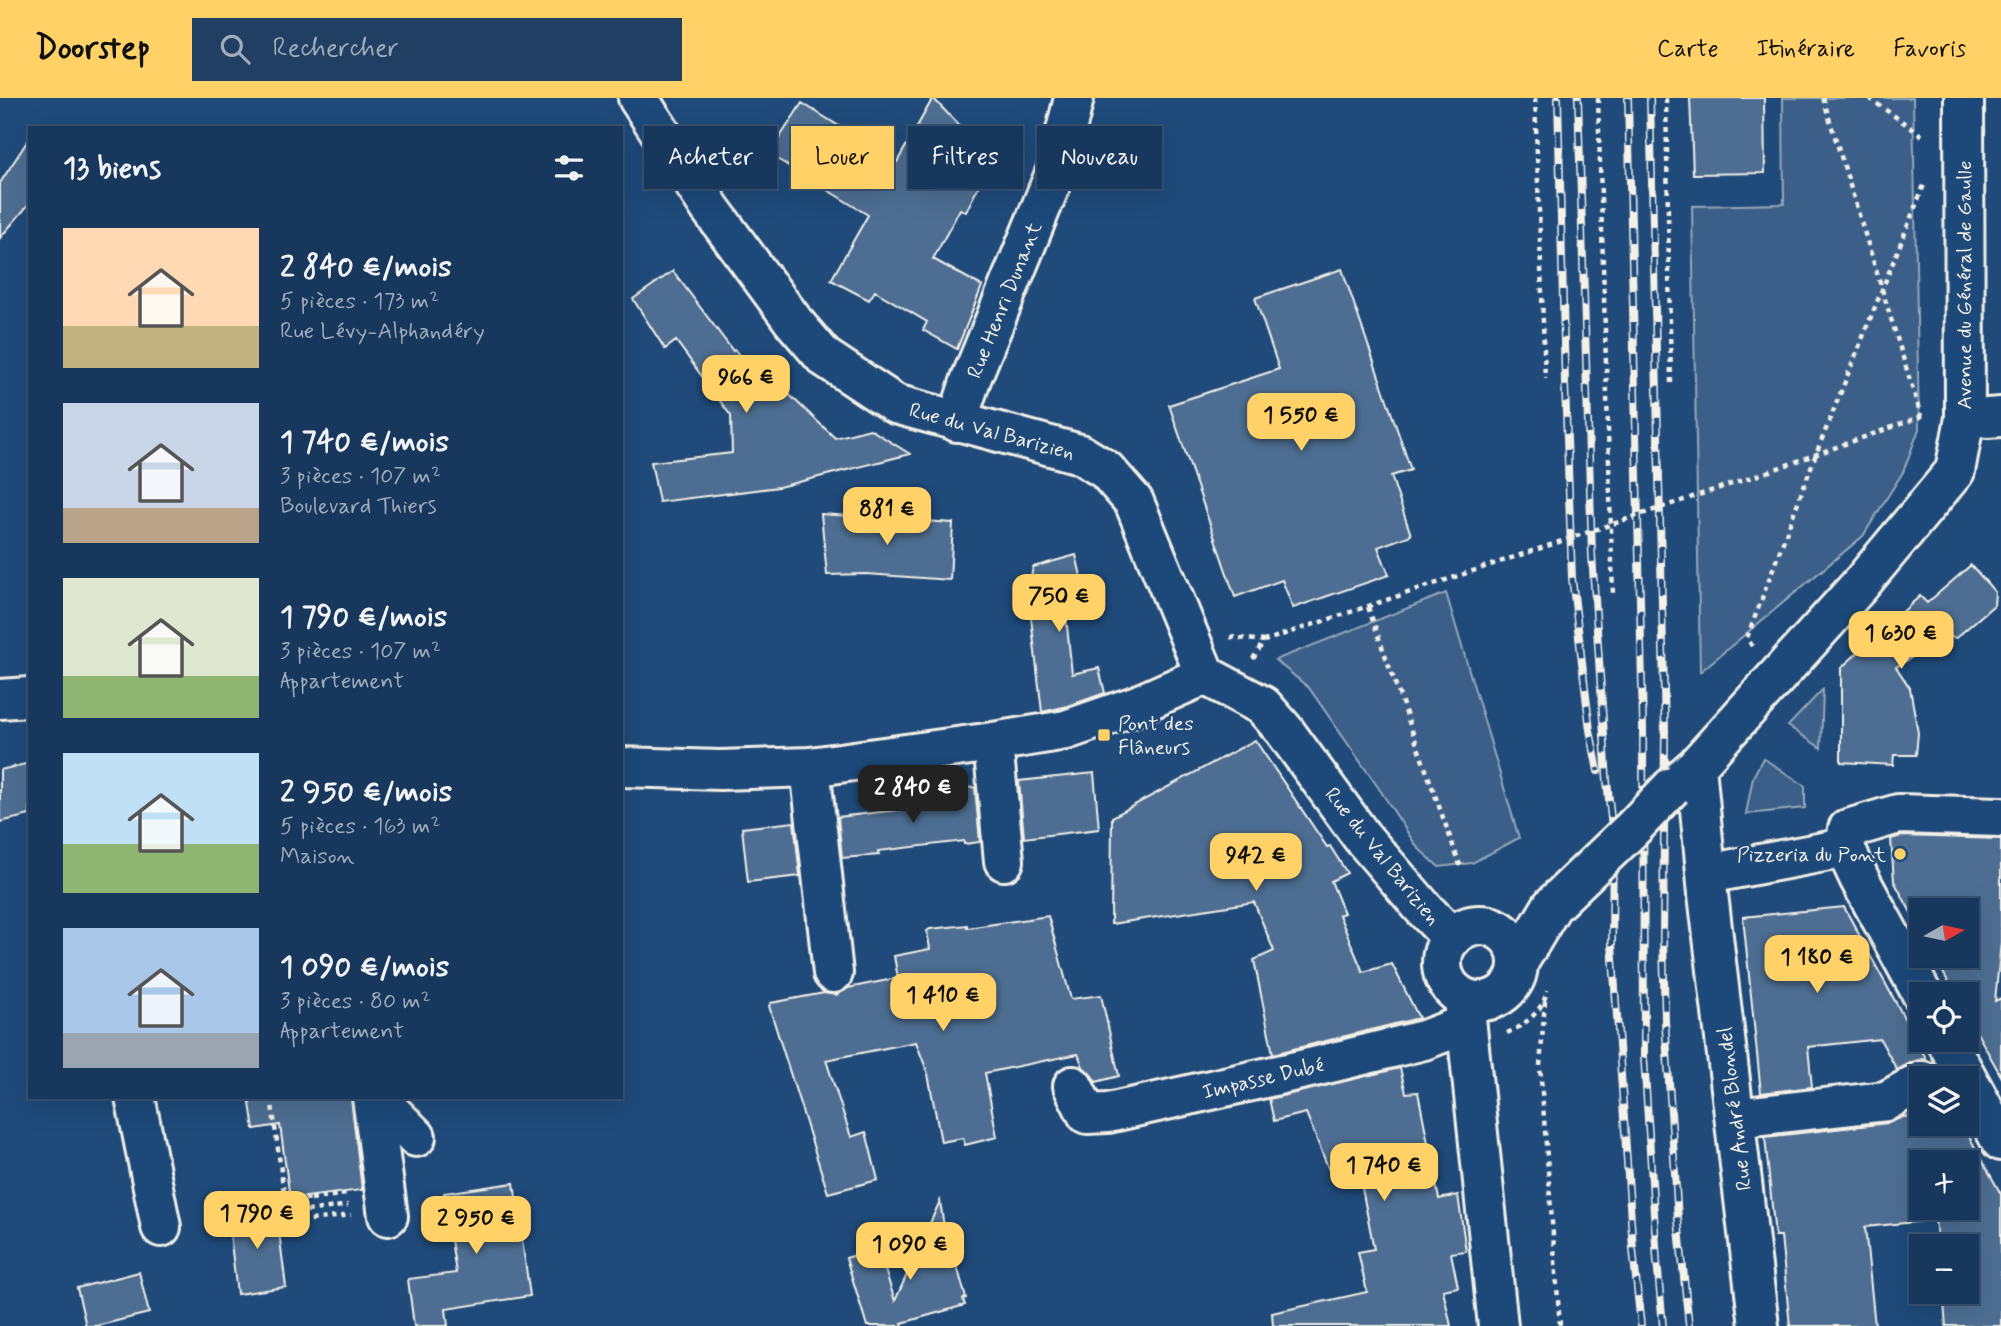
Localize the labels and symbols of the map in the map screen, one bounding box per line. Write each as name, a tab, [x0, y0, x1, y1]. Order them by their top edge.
street label: Avenue du Général de Gaulle	[1951, 160, 1979, 410]
street label: Rue Henri Dunant	[961, 218, 1049, 383]
pin: 966 €	[697, 356, 795, 415]
pin: 1 550 €	[1236, 394, 1366, 453]
street label: Rue du Val Barizien	[906, 396, 1078, 468]
pin: 881 €	[838, 488, 936, 547]
pin: 750 €	[1010, 574, 1108, 634]
pin: 1 630 €	[1836, 612, 1966, 671]
place label: Pont des Flâneurs	[1118, 710, 1194, 762]
marker: Pont des Flâneurs	[1096, 727, 1112, 743]
pin: 2 840 €	[848, 766, 978, 825]
street label: Rue du Val Barizien	[1318, 782, 1447, 932]
pin: 942 €	[1207, 834, 1305, 893]
place label: Pizzeria du Pont	[1737, 841, 1887, 869]
marker: Pizzeria du Pont	[1892, 846, 1908, 862]
north arrow	[1909, 898, 1979, 968]
pin: 1 180 €	[1752, 936, 1882, 995]
pin: 1 410 €	[878, 974, 1008, 1033]
street label: Rue André Blondel	[1711, 1026, 1759, 1192]
street label: Impasse Dubé	[1200, 1051, 1327, 1107]
pin: 1 740 €	[1319, 1144, 1449, 1203]
pin: 1 790 €	[192, 1192, 322, 1251]
pin: 2 950 €	[411, 1196, 541, 1256]
pin: 1 090 €	[845, 1222, 975, 1282]

